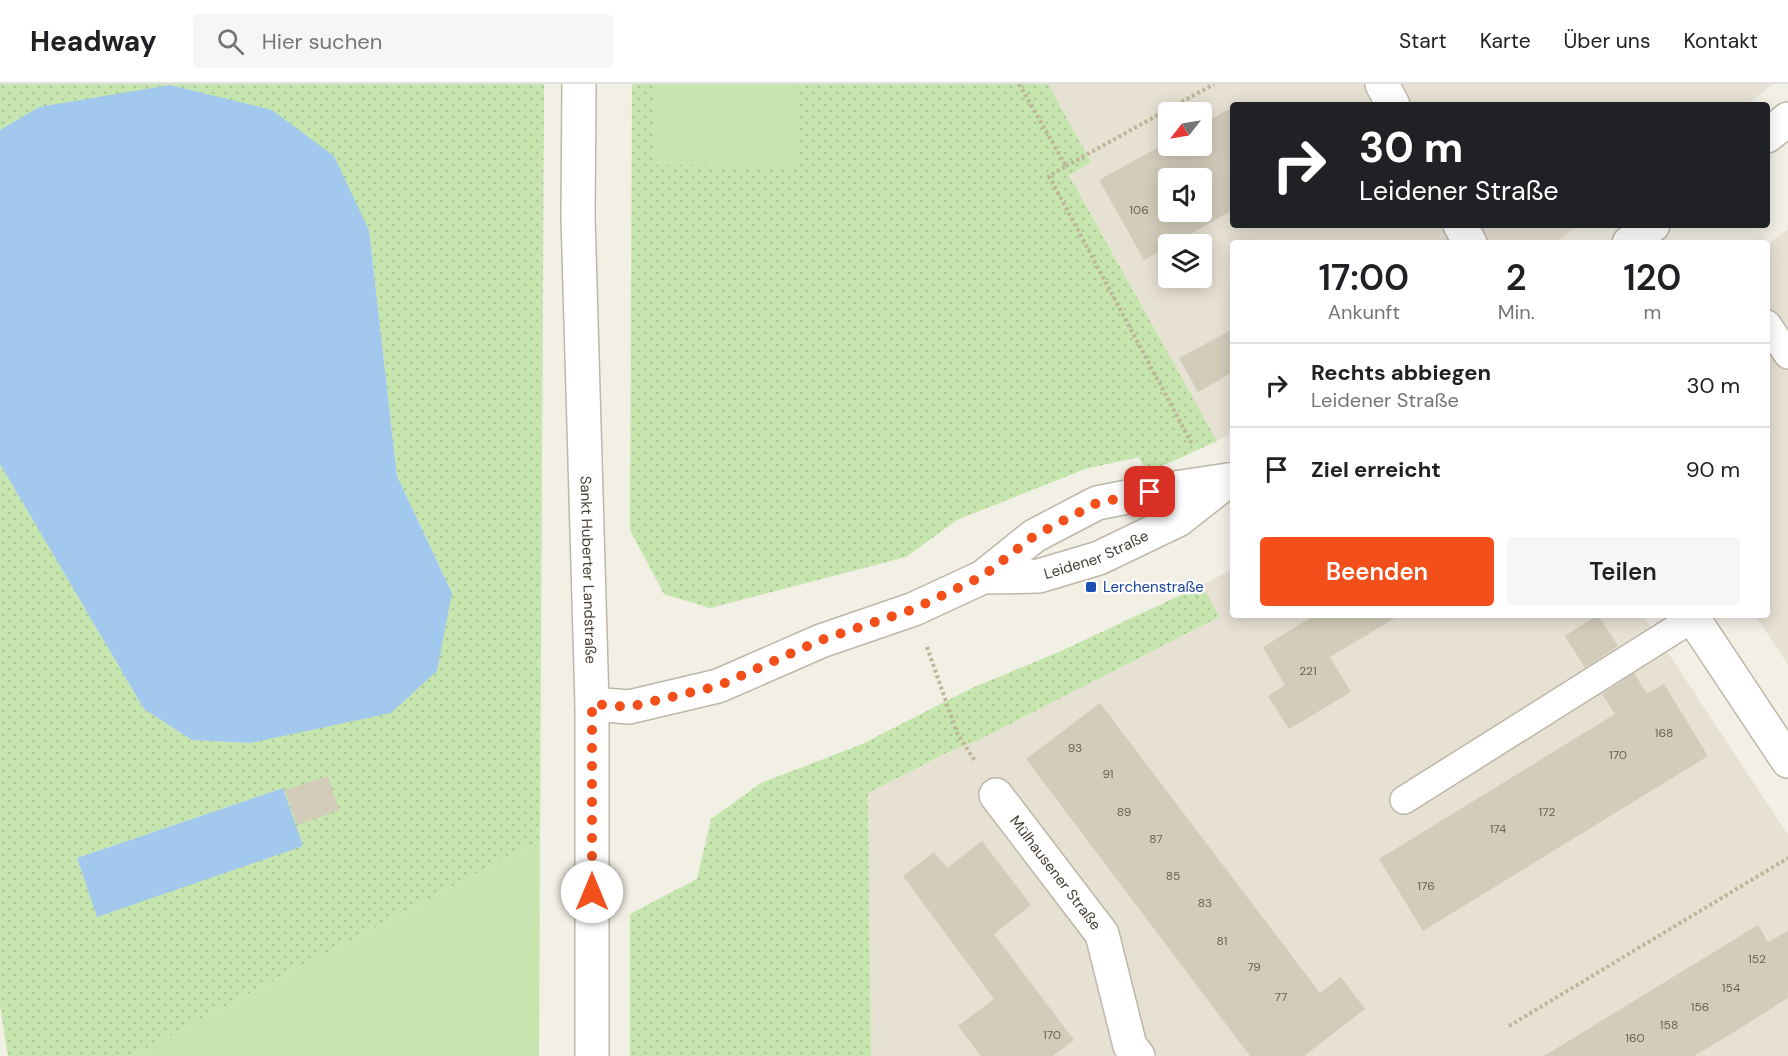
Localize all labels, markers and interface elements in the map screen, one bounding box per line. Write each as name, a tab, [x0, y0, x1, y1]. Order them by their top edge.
search box	[193, 14, 613, 68]
text: Headway	[30, 23, 157, 60]
icon: search	[214, 25, 247, 58]
text: Hier suchen	[262, 27, 382, 56]
text: Start	[1399, 27, 1447, 55]
text: Karte	[1480, 27, 1531, 55]
text: Über uns	[1564, 27, 1650, 55]
text: Kontakt	[1683, 27, 1758, 55]
north arrow	[1158, 102, 1212, 156]
map controls	[1158, 102, 1212, 288]
text: 30 m	[1359, 120, 1463, 175]
icon: right	[1260, 126, 1338, 204]
button: sound	[1158, 168, 1212, 222]
text: Leidener Straße	[1359, 173, 1558, 208]
house number: 106	[1129, 202, 1149, 218]
button: layers	[1158, 234, 1212, 288]
text: 17:00	[1319, 254, 1409, 301]
text: 2	[1506, 254, 1527, 301]
text: 120	[1623, 254, 1681, 301]
text: Ankunft	[1328, 299, 1400, 325]
text: Min.	[1498, 299, 1535, 325]
text: m	[1643, 299, 1661, 325]
text: Rechts abbiegen	[1311, 358, 1491, 387]
icon: right	[1260, 369, 1293, 402]
text: 30 m	[1686, 371, 1740, 400]
text: Leidener Straße	[1311, 387, 1459, 413]
icon: arrive	[1260, 453, 1293, 486]
text: Ziel erreicht	[1311, 455, 1441, 484]
text: 90 m	[1686, 455, 1740, 484]
pin	[1124, 466, 1175, 517]
street label: Sankt Huberter Landstraße	[575, 475, 601, 664]
icon: arrive	[1133, 475, 1166, 508]
street label: Leidener Straße	[1041, 526, 1152, 584]
button: Beenden	[1260, 537, 1494, 606]
button: Teilen	[1506, 537, 1740, 606]
place label: Lerchenstraße	[1103, 577, 1204, 597]
marker: Lerchenstraße	[1084, 580, 1098, 594]
house number: 221	[1299, 663, 1317, 679]
house number: 168	[1655, 725, 1673, 741]
house number: 93	[1068, 740, 1082, 756]
house number: 170	[1609, 747, 1627, 763]
house number: 91	[1102, 766, 1114, 782]
house number: 89	[1117, 804, 1131, 820]
house number: 172	[1539, 804, 1555, 820]
street label: Mülhausener Straße	[1005, 811, 1106, 934]
house number: 174	[1490, 821, 1506, 837]
house number: 87	[1149, 831, 1163, 847]
position arrow	[560, 860, 624, 924]
house number: 85	[1166, 868, 1180, 884]
house number: 176	[1417, 878, 1435, 894]
house number: 83	[1198, 895, 1212, 911]
house number: 81	[1217, 933, 1227, 949]
house number: 152	[1748, 951, 1766, 967]
house number: 79	[1247, 959, 1261, 975]
house number: 154	[1722, 980, 1740, 996]
house number: 77	[1275, 989, 1287, 1005]
house number: 156	[1691, 999, 1709, 1015]
house number: 158	[1660, 1017, 1678, 1033]
house number: 170	[1043, 1027, 1061, 1043]
house number: 160	[1625, 1030, 1645, 1046]

